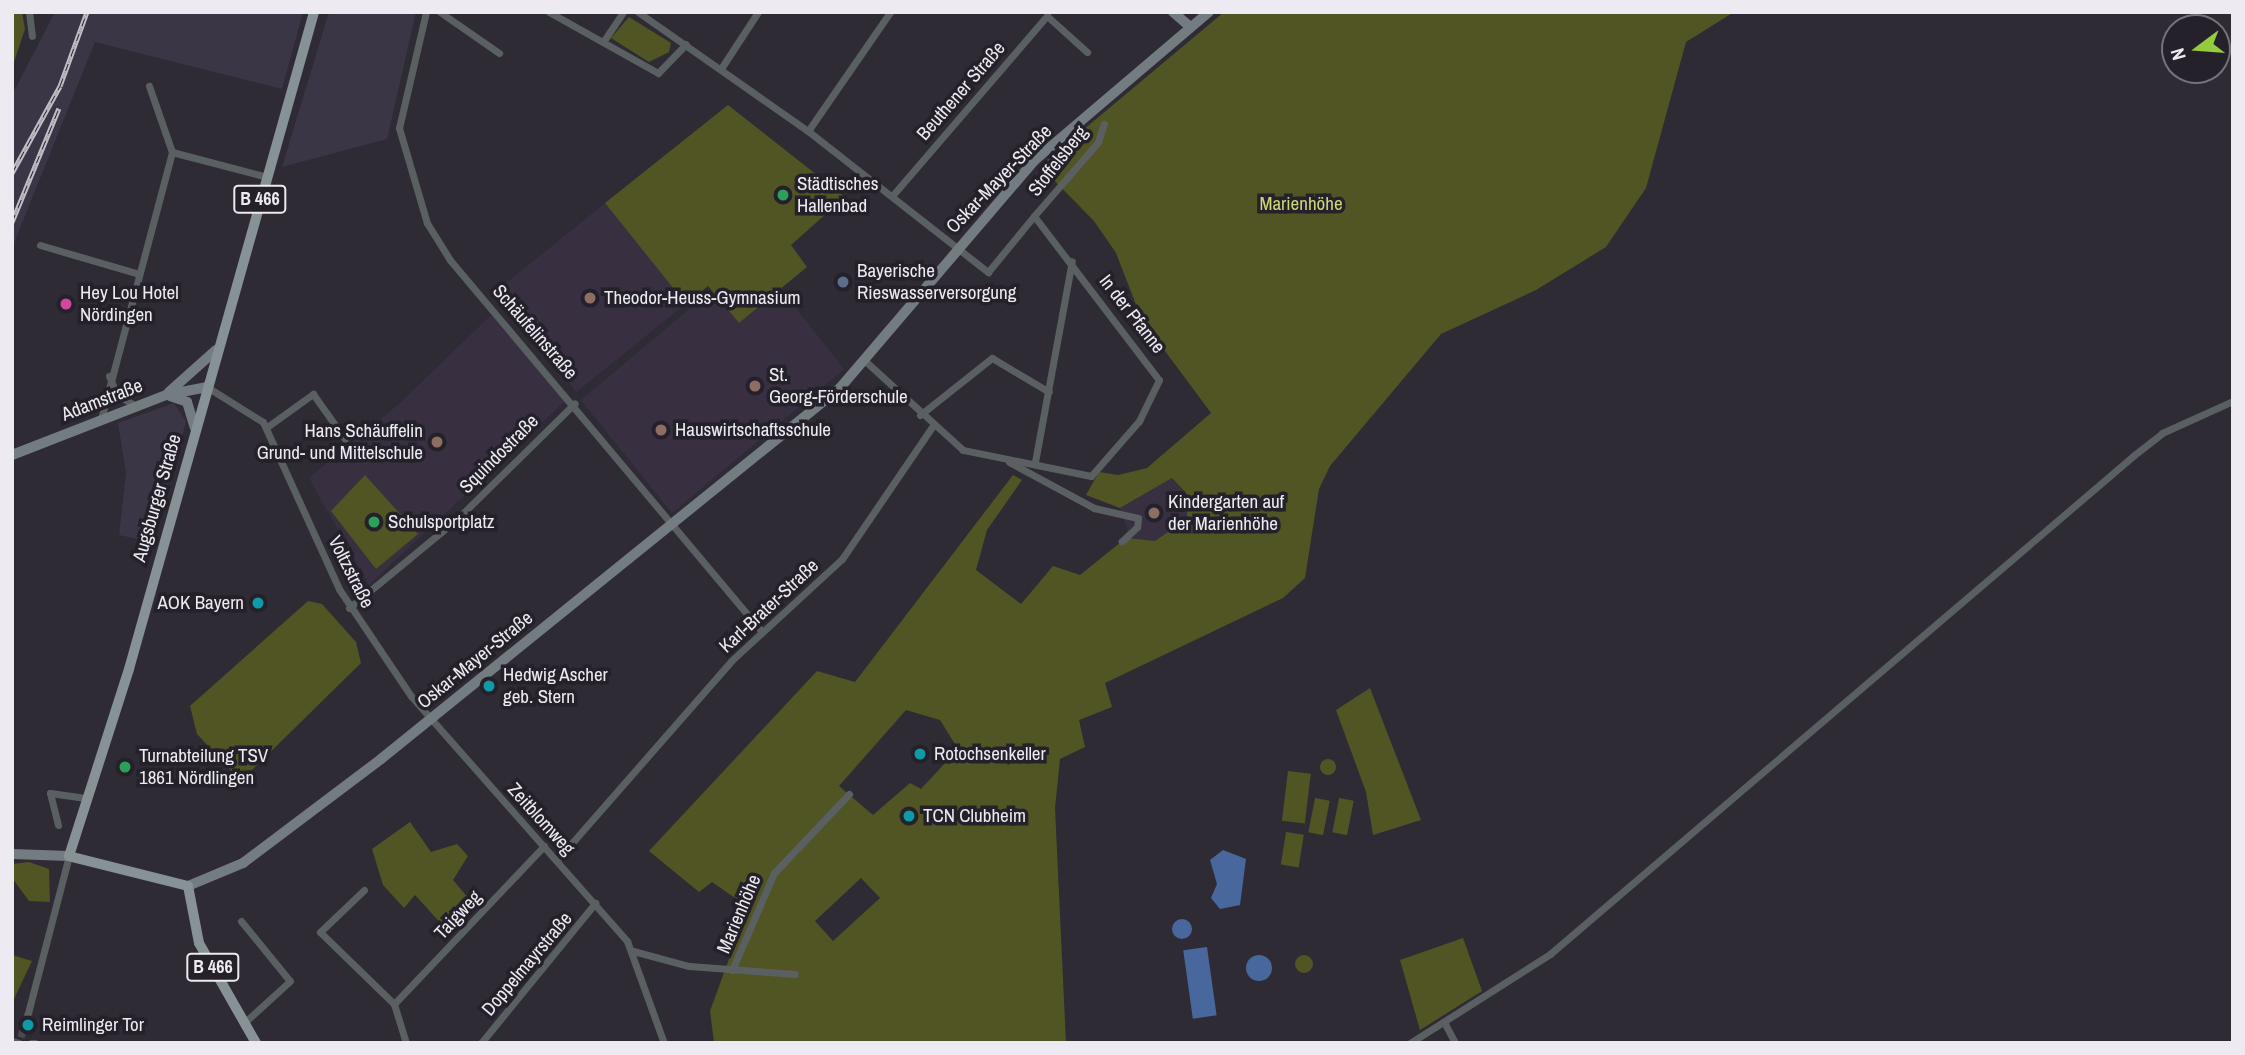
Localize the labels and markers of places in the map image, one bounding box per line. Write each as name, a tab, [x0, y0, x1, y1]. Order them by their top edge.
place label: Städtisches Hallenbad	[797, 173, 878, 217]
marker: Städtisches Hallenbad	[775, 187, 791, 203]
place label: Bayerische Rieswasserversorgung	[857, 260, 1016, 304]
marker: Bayerische Rieswasserversorgung	[835, 274, 851, 290]
place label: Hey Lou Hotel Nördingen	[80, 282, 179, 326]
place label: Theodor-Heuss-Gymnasium	[604, 287, 801, 309]
marker: Theodor-Heuss-Gymnasium	[582, 290, 598, 306]
marker: Hey Lou Hotel Nördingen	[58, 296, 74, 312]
place label: St. Georg-Förderschule	[769, 364, 908, 408]
marker: St. Georg-Förderschule	[747, 378, 763, 394]
place label: Hauswirtschaftsschule	[675, 419, 831, 441]
place label: Hans Schäuffelin Grund- und Mittelschule	[257, 420, 423, 464]
marker: Hauswirtschaftsschule	[653, 422, 669, 438]
marker: Hans Schäuffelin Grund- und Mittelschule	[429, 434, 445, 450]
place label: Kindergarten auf der Marienhöhe	[1168, 491, 1284, 535]
marker: Kindergarten auf der Marienhöhe	[1146, 505, 1162, 521]
place label: Schulsportplatz	[388, 511, 495, 533]
marker: Schulsportplatz	[366, 514, 382, 530]
place label: AOK Bayern	[157, 592, 244, 614]
marker: AOK Bayern	[250, 595, 266, 611]
place label: Hedwig Ascher geb. Stern	[503, 664, 609, 708]
marker: Hedwig Ascher geb. Stern	[481, 678, 497, 694]
place label: Rotochsenkeller	[934, 743, 1046, 765]
place label: Turnabteilung TSV 1861 Nördlingen	[139, 745, 268, 789]
marker: Rotochsenkeller	[912, 746, 928, 762]
marker: Turnabteilung TSV 1861 Nördlingen	[117, 759, 133, 775]
place label: TCN Clubheim	[923, 805, 1026, 827]
marker: TCN Clubheim	[901, 808, 917, 824]
place label: Reimlinger Tor	[42, 1014, 144, 1036]
marker: Reimlinger Tor	[20, 1017, 36, 1033]

